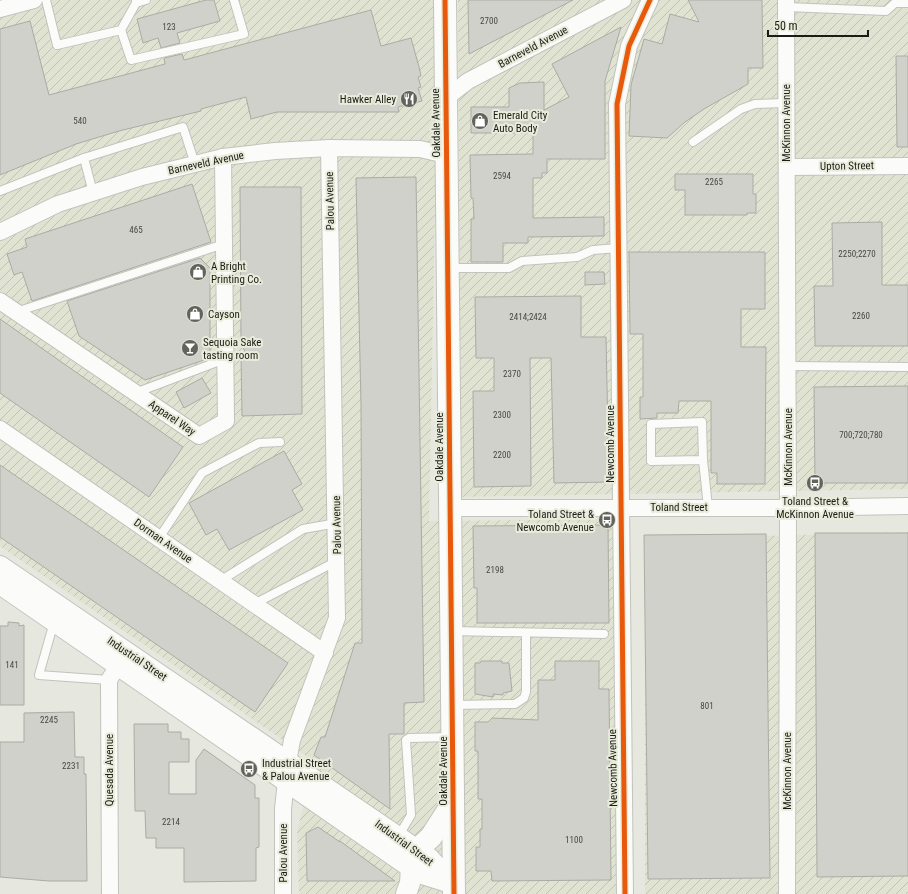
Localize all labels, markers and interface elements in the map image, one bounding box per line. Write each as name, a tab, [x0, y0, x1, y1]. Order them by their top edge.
scale bar	[768, 12, 868, 38]
house number: 2700	[480, 16, 498, 26]
text: 50 m	[774, 19, 798, 33]
house number: 123	[162, 22, 176, 32]
street label: Barneveld Avenue	[496, 23, 570, 71]
street label: McKinnon Avenue	[780, 84, 793, 162]
street label: Oakdale Avenue	[429, 88, 443, 158]
restaurant icon: Hawker Alley	[399, 89, 419, 109]
place label: Hawker Alley	[340, 93, 396, 106]
place label: Emerald City Auto Body	[493, 109, 548, 135]
shop icon: Emerald City Auto Body	[470, 111, 490, 131]
house number: 540	[73, 116, 87, 126]
street label: Barneveld Avenue	[167, 149, 245, 177]
street label: Upton Street	[820, 159, 874, 173]
street label: Palou Avenue	[323, 171, 337, 231]
house number: 2594	[493, 171, 511, 181]
house number: 2265	[705, 177, 723, 187]
house number: 465	[129, 225, 143, 235]
house number: 2250;2270	[838, 249, 876, 259]
place label: A Bright Printing Co.	[211, 260, 262, 286]
shop icon: A Bright Printing Co.	[188, 262, 208, 282]
shop icon: Cayson	[185, 304, 205, 324]
place label: Cayson	[208, 308, 240, 321]
house number: 2260	[852, 311, 870, 321]
house number: 2414;2424	[509, 312, 547, 322]
place label: Sequoia Sake tasting room	[203, 336, 262, 362]
bar icon: Sequoia Sake tasting room	[180, 338, 200, 358]
house number: 2370	[503, 369, 521, 379]
street label: Apparel Way	[146, 398, 198, 439]
street label: Newcomb Avenue	[604, 405, 617, 483]
street label: McKinnon Avenue	[782, 408, 795, 486]
house number: 2300	[493, 410, 511, 420]
street label: Oakdale Avenue	[433, 412, 446, 482]
house number: 700;720;780	[839, 430, 883, 440]
house number: 2200	[493, 450, 511, 460]
bus stop icon: Toland Street & McKinnon Avenue	[805, 473, 825, 493]
street label: Palou Avenue	[330, 495, 344, 555]
place label: Toland Street & McKinnon Avenue	[776, 495, 854, 521]
street label: Toland Street	[650, 501, 708, 514]
place label: Toland Street & Newcomb Avenue	[516, 508, 594, 534]
bus stop icon: Toland Street & Newcomb Avenue	[597, 510, 617, 530]
street label: Dorman Avenue	[131, 516, 195, 566]
house number: 2198	[486, 565, 504, 575]
street label: Industrial Street	[105, 634, 169, 684]
house number: 141	[5, 660, 19, 670]
house number: 801	[700, 701, 714, 711]
house number: 2245	[40, 715, 58, 725]
street label: Newcomb Avenue	[606, 729, 620, 807]
street label: McKinnon Avenue	[781, 732, 794, 810]
street label: Quesada Avenue	[103, 734, 116, 806]
street label: Oakdale Avenue	[437, 736, 450, 806]
place label: Industrial Street & Palou Avenue	[262, 757, 331, 783]
bus stop icon: Industrial Street & Palou Avenue	[239, 759, 259, 779]
house number: 2231	[62, 761, 80, 771]
house number: 2214	[162, 817, 180, 827]
street label: Industrial Street	[372, 817, 436, 869]
street label: Palou Avenue	[277, 824, 290, 882]
house number: 1100	[565, 835, 583, 845]

